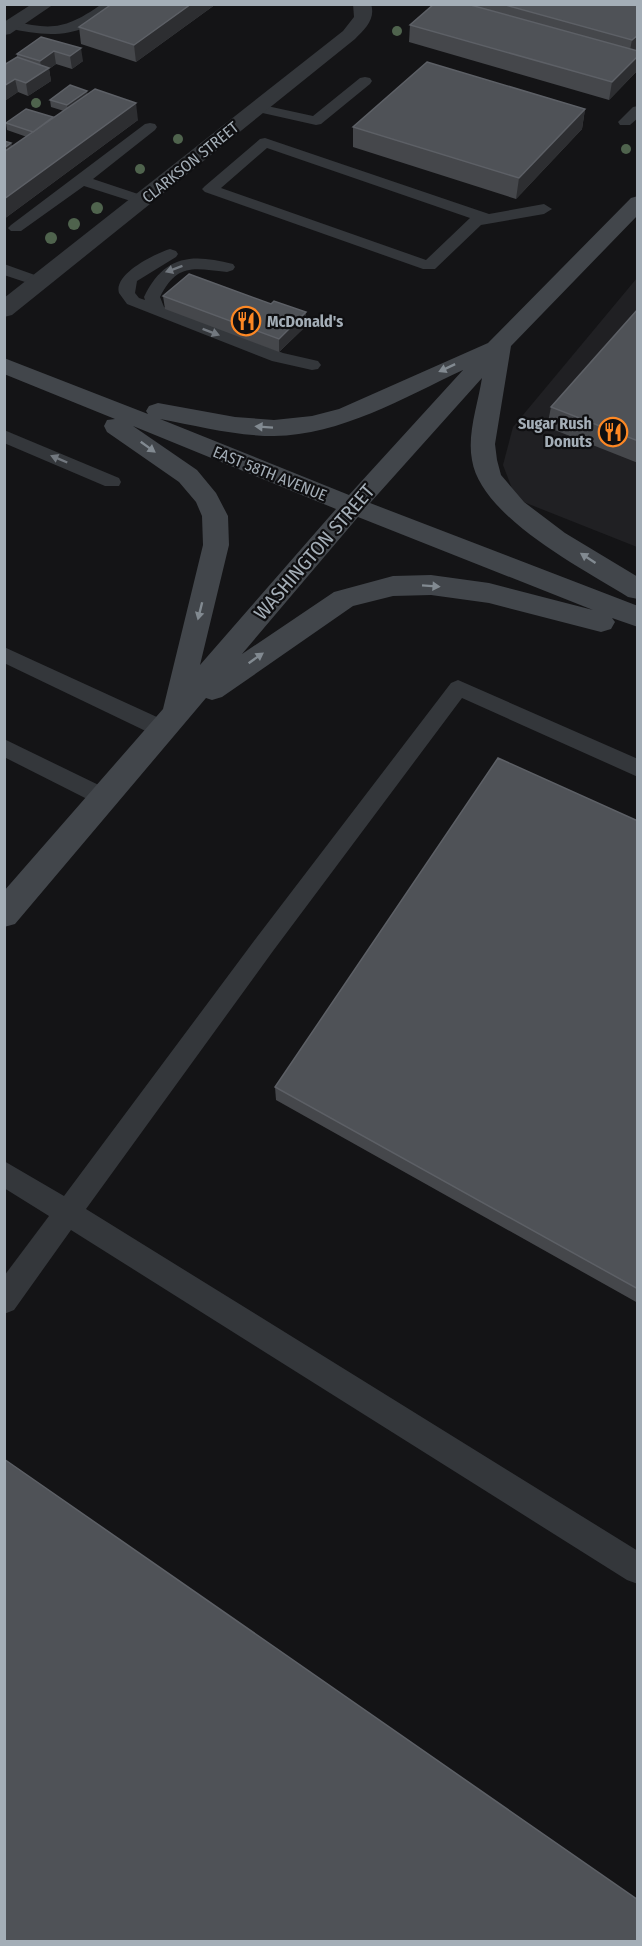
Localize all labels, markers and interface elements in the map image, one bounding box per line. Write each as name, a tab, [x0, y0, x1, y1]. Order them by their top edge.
street label: CLARKSON STREET	[138, 117, 243, 207]
one-way arrow	[165, 265, 183, 275]
restaurant icon: McDonald's	[230, 305, 262, 337]
place label: McDonald's	[267, 312, 343, 331]
one-way arrow	[203, 327, 221, 337]
one-way arrow	[439, 364, 456, 373]
place label: Sugar Rush Donuts	[518, 414, 592, 451]
restaurant icon: Sugar Rush Donuts	[597, 416, 629, 448]
one-way arrow	[254, 422, 273, 432]
one-way arrow	[140, 441, 156, 453]
street label: EAST 58TH AVENUE	[210, 442, 329, 505]
one-way arrow	[49, 454, 67, 464]
street label: WASHINGTON STREET	[249, 479, 380, 625]
one-way arrow	[580, 553, 596, 564]
one-way arrow	[422, 581, 441, 590]
one-way arrow	[194, 602, 204, 620]
one-way arrow	[248, 653, 264, 664]

